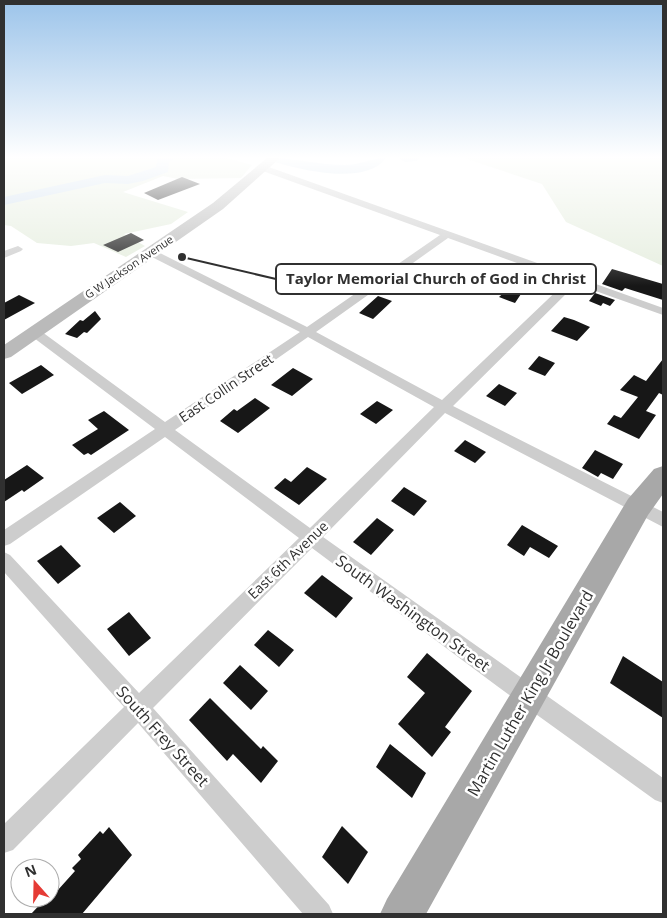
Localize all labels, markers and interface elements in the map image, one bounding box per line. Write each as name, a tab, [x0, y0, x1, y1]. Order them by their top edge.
street label: G W Jackson Avenue	[82, 231, 176, 302]
callout: Taylor Memorial Church of God in Christ	[276, 264, 596, 294]
text: Taylor Memorial Church of God in Christ	[286, 268, 586, 288]
street label: East Collin Street	[175, 349, 277, 426]
street label: East 6th Avenue	[243, 516, 332, 603]
street label: South Washington Street	[331, 550, 495, 677]
street label: Martin Luther King Jr Boulevard	[462, 586, 598, 800]
street label: South Frey Street	[112, 681, 214, 791]
north arrow	[10, 858, 60, 908]
text: N	[22, 859, 39, 881]

